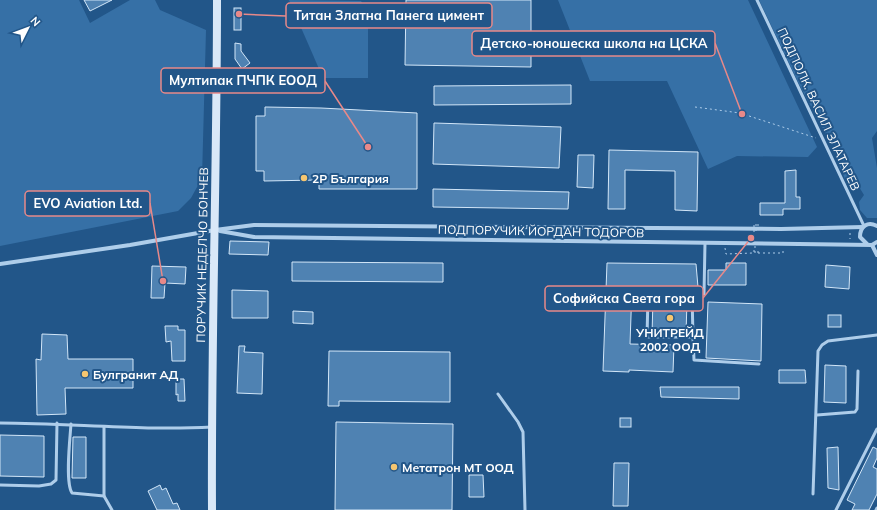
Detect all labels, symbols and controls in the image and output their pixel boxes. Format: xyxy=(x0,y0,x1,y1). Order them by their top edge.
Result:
callout: Титан Златна Панега цимент xyxy=(286,3,492,28)
text: Титан Златна Панега цимент xyxy=(294,7,485,23)
north arrow xyxy=(8,8,48,48)
text: N xyxy=(27,14,43,29)
street label: ПОДПОЛК. ВАСИЛ ЗЛАТАРЕВ xyxy=(775,25,863,193)
callout: Детско-юношеска школа на ЦСКА xyxy=(472,31,715,56)
text: Детско-юношеска школа на ЦСКА xyxy=(480,35,708,51)
callout: Мултипак ПЧПК ЕООД xyxy=(161,68,325,93)
text: Мултипак ПЧПК ЕООД xyxy=(169,72,317,89)
street label: ПОРУЧИК НЕДЕЛЧО БОНЧЕВ xyxy=(193,167,211,343)
place label: 2Р България xyxy=(312,171,389,186)
marker: 2Р България xyxy=(299,173,309,183)
callout: EVO Aviation Ltd. xyxy=(25,191,150,216)
text: EVO Aviation Ltd. xyxy=(34,195,143,211)
street label: ПОДПОРУЧИК ЙОРДАН ТОДОРОВ xyxy=(438,222,644,240)
callout: Софийска Света гора xyxy=(545,286,703,311)
text: Софийска Света гора xyxy=(553,290,695,306)
marker: УНИТРЕЙД 2002 ООД xyxy=(665,313,675,323)
place label: УНИТРЕЙД 2002 ООД xyxy=(635,325,704,354)
place label: Булгранит АД xyxy=(93,367,179,382)
marker: Булгранит АД xyxy=(80,369,90,379)
place label: Метатрон МТ ООД xyxy=(402,460,514,475)
marker: Метатрон МТ ООД xyxy=(389,462,399,472)

